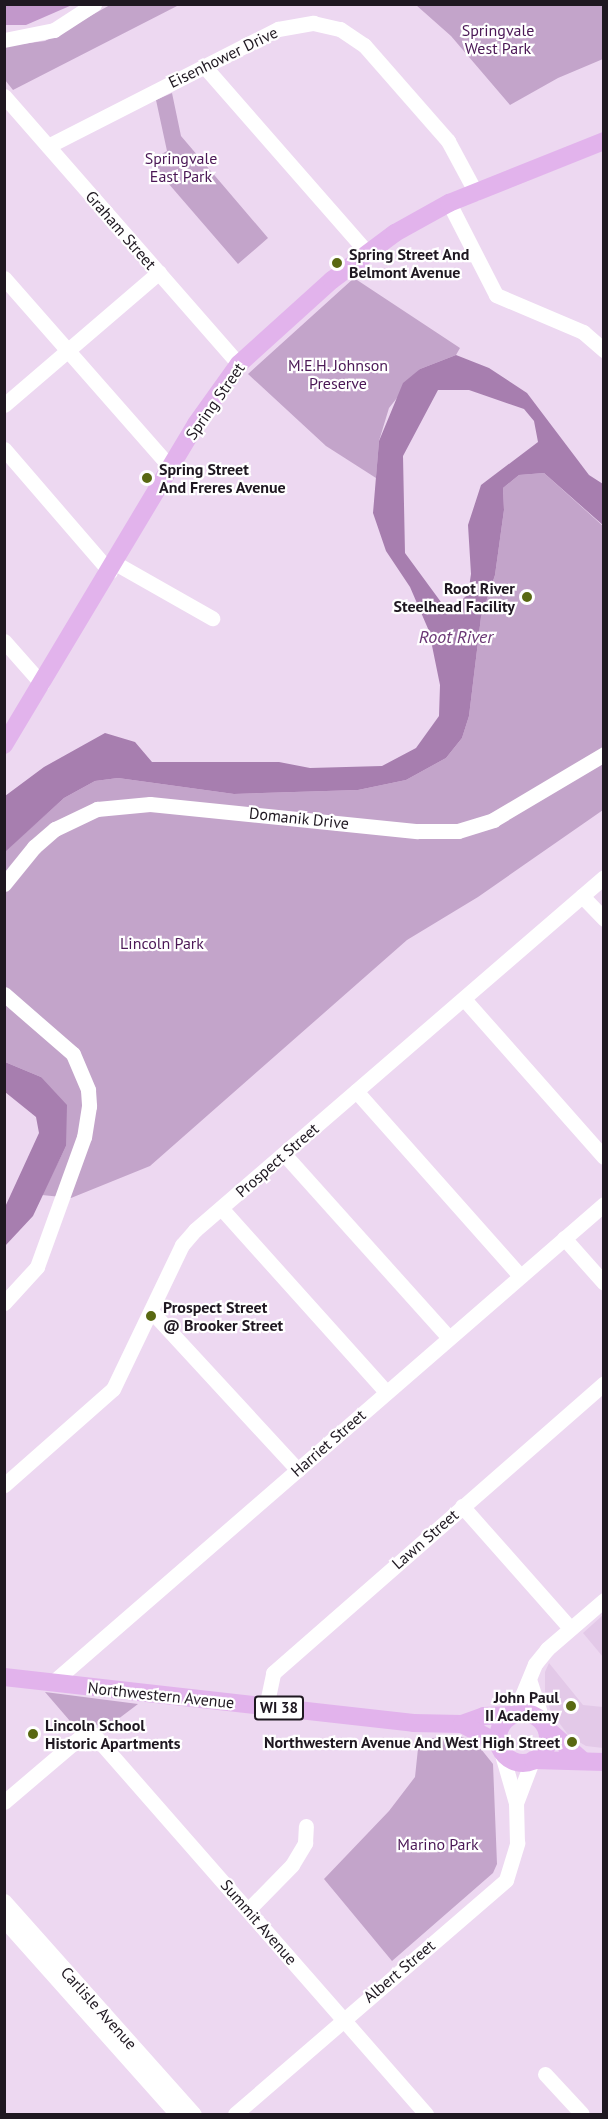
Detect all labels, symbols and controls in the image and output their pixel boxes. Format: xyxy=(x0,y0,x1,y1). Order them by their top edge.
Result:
park label: Springvale West Park xyxy=(462,20,534,58)
street label: Eisenhower Drive xyxy=(165,22,281,92)
park label: Springvale East Park xyxy=(145,148,217,186)
street label: Graham Street xyxy=(82,187,160,273)
place label: Spring Street And Belmont Avenue xyxy=(349,244,470,282)
marker: Spring Street And Belmont Avenue xyxy=(330,256,344,270)
park label: M.E.H. Johnson Preserve xyxy=(287,355,389,393)
street label: Spring Street xyxy=(182,359,248,443)
place label: Spring Street And Freres Avenue xyxy=(159,459,286,497)
marker: Spring Street And Freres Avenue xyxy=(140,471,154,485)
place label: Root River Steelhead Facility xyxy=(394,578,515,616)
marker: Root River Steelhead Facility xyxy=(520,590,534,604)
water label: Root River xyxy=(419,626,493,648)
street label: Domanik Drive xyxy=(248,803,350,833)
park label: Lincoln Park xyxy=(120,933,204,953)
street label: Prospect Street xyxy=(232,1119,322,1201)
place label: Prospect Street @ Brooker Street xyxy=(163,1297,283,1335)
marker: Prospect Street @ Brooker Street xyxy=(144,1309,158,1323)
street label: Harriet Street xyxy=(287,1405,369,1481)
street label: Lawn Street xyxy=(388,1505,462,1573)
street label: Northwestern Avenue xyxy=(87,1678,235,1712)
place label: John Paul II Academy xyxy=(484,1687,559,1725)
road number: WI 38 xyxy=(254,1696,304,1720)
marker: John Paul II Academy xyxy=(564,1699,578,1713)
place label: Lincoln School Historic Apartments xyxy=(45,1715,181,1753)
marker: Lincoln School Historic Apartments xyxy=(26,1727,40,1741)
place label: Northwestern Avenue And West High Street xyxy=(262,1732,560,1752)
marker: Northwestern Avenue And West High Street xyxy=(565,1735,579,1749)
park label: Marino Park xyxy=(397,1834,479,1854)
street label: Summit Avenue xyxy=(217,1875,301,1969)
street label: Albert Street xyxy=(359,1936,439,2006)
street label: Carlisle Avenue xyxy=(57,1963,141,2053)

